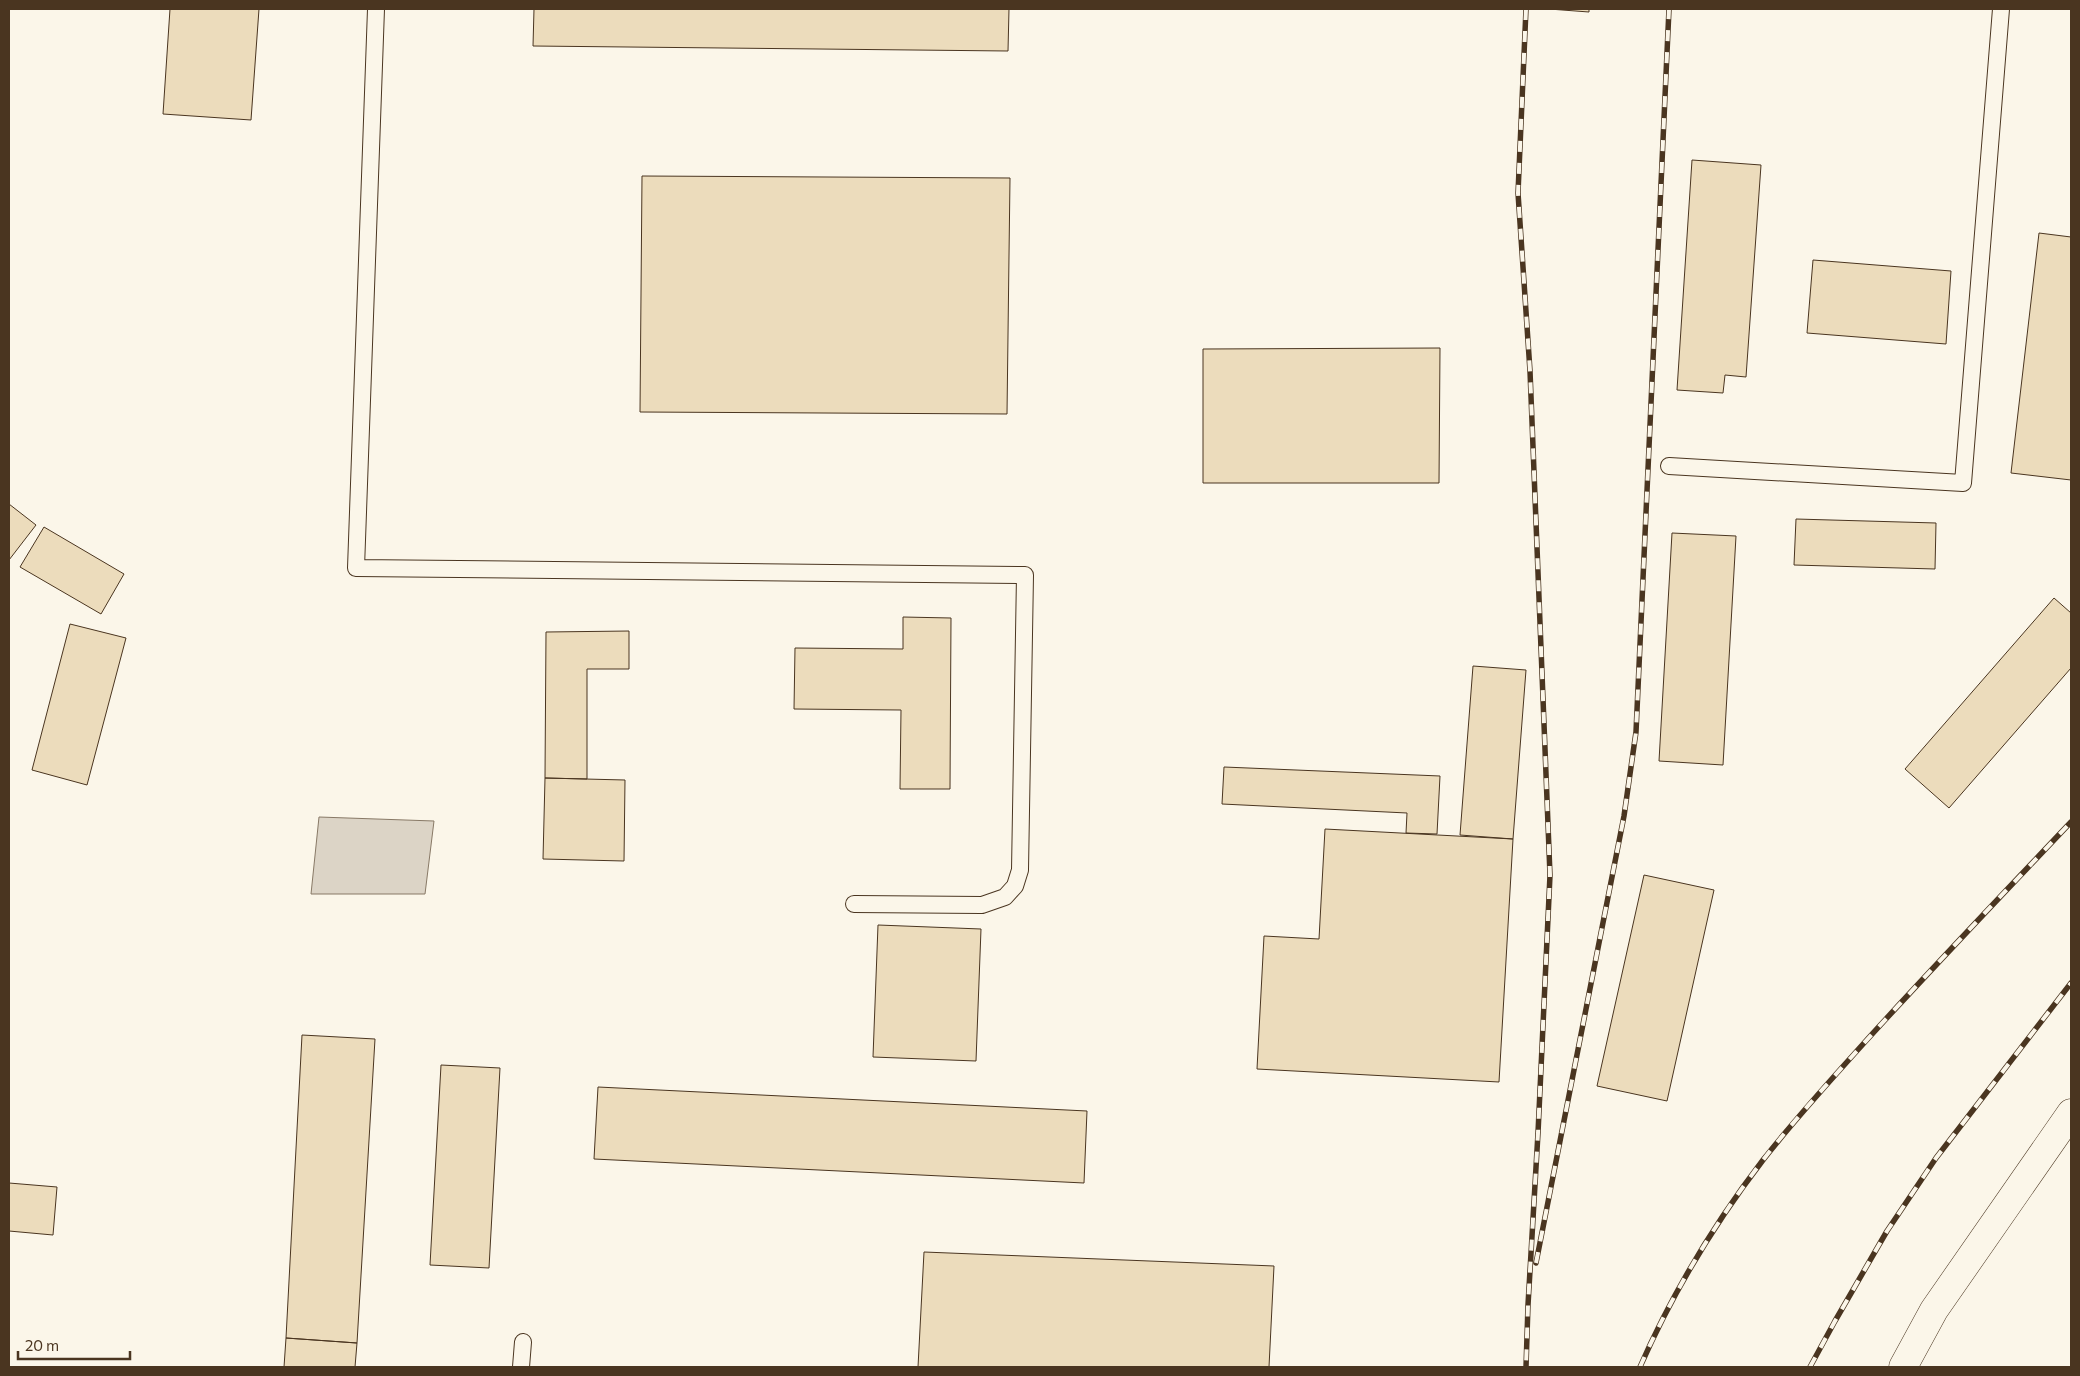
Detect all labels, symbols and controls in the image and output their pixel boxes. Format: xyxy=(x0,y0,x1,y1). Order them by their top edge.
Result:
scale bar xyxy=(18,1328,130,1360)
text: 20 m xyxy=(25,1336,59,1354)

